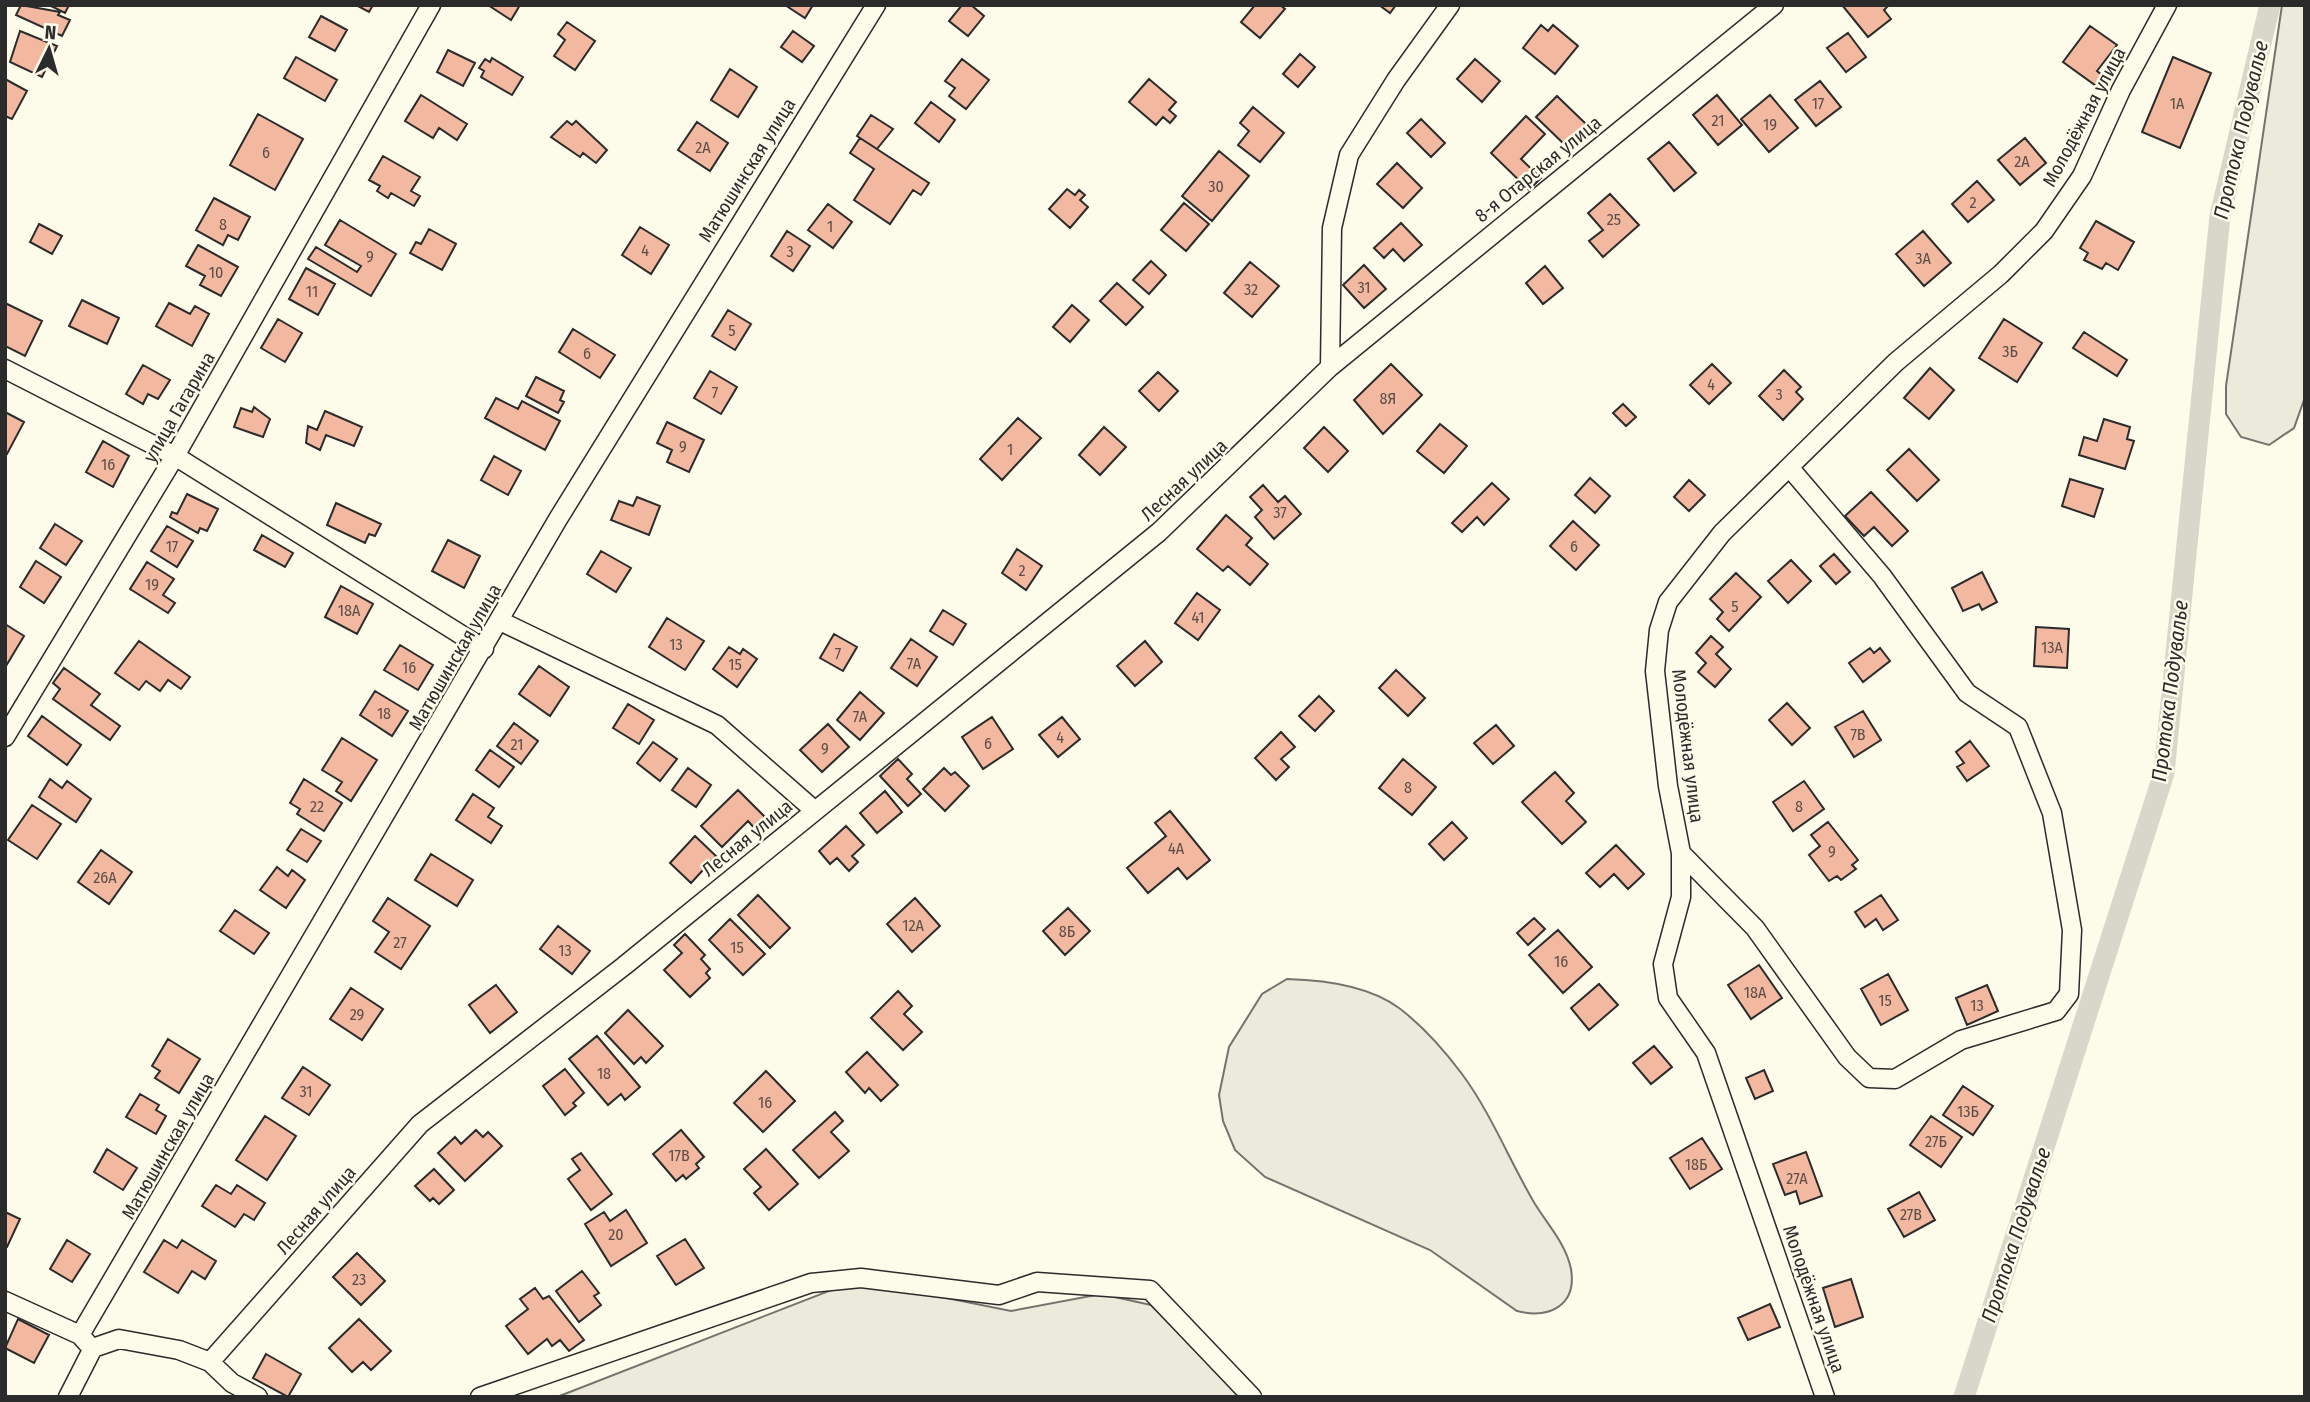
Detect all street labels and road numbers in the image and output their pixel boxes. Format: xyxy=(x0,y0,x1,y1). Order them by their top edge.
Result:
street label: Молодёжная улица xyxy=(2038,43,2130,191)
street label: Матюшинская улица xyxy=(694,94,800,246)
street label: 8-я Отарская улица xyxy=(1470,111,1606,227)
street label: улица Гагарина xyxy=(138,348,220,466)
street label: Лесная улица xyxy=(1136,434,1232,526)
street label: Матюшинская улица xyxy=(404,580,506,734)
street label: Молодёжная улица xyxy=(1667,668,1709,824)
street label: Лесная улица xyxy=(697,795,797,881)
street label: Матюшинская улица xyxy=(117,1069,219,1223)
street label: Лесная улица xyxy=(271,1161,361,1259)
street label: Молодёжная улица xyxy=(1778,1222,1850,1376)

